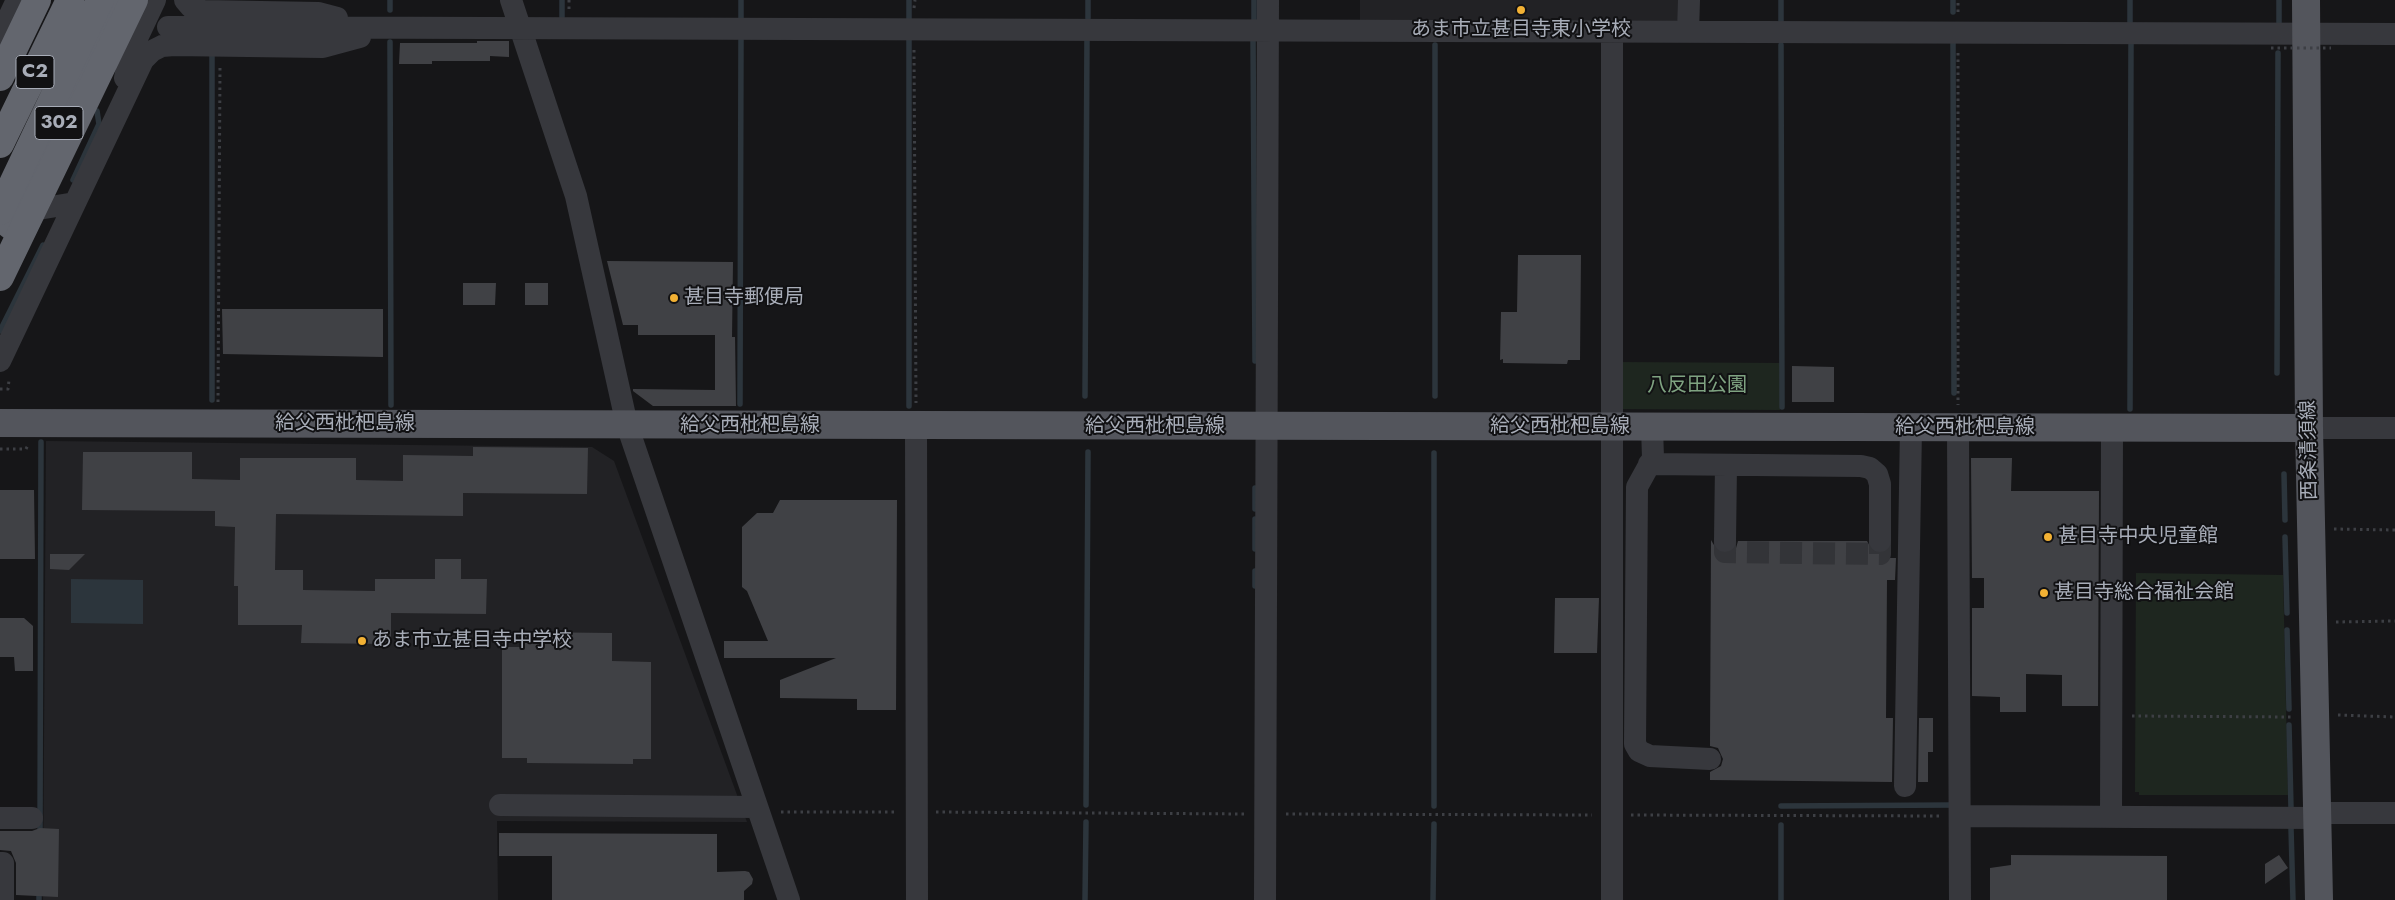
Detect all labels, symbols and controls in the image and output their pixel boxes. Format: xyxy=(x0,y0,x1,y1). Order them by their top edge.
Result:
marker: あま市立甚目寺東小学校 xyxy=(1515,4,1527,16)
place label: あま市立甚目寺東小学校 xyxy=(1411,18,1631,42)
road number: C2 xyxy=(16,56,54,88)
road number: 302 xyxy=(35,106,83,140)
place label: 甚目寺郵便局 xyxy=(684,286,804,310)
marker: 甚目寺郵便局 xyxy=(668,292,680,304)
park label: 八反田公園 xyxy=(1647,374,1747,398)
street label: 西条清須線 xyxy=(2297,400,2323,500)
street label: 給父西枇杷島線 xyxy=(275,412,415,436)
street label: 給父西枇杷島線 xyxy=(680,414,820,438)
street label: 給父西枇杷島線 xyxy=(1085,415,1225,439)
street label: 給父西枇杷島線 xyxy=(1490,415,1630,439)
street label: 給父西枇杷島線 xyxy=(1895,416,2035,440)
place label: 甚目寺中央児童館 xyxy=(2058,525,2218,549)
marker: 甚目寺中央児童館 xyxy=(2042,531,2054,543)
place label: 甚目寺総合福祉会館 xyxy=(2054,581,2234,605)
marker: 甚目寺総合福祉会館 xyxy=(2038,587,2050,599)
place label: あま市立甚目寺中学校 xyxy=(372,629,572,653)
marker: あま市立甚目寺中学校 xyxy=(356,635,368,647)

